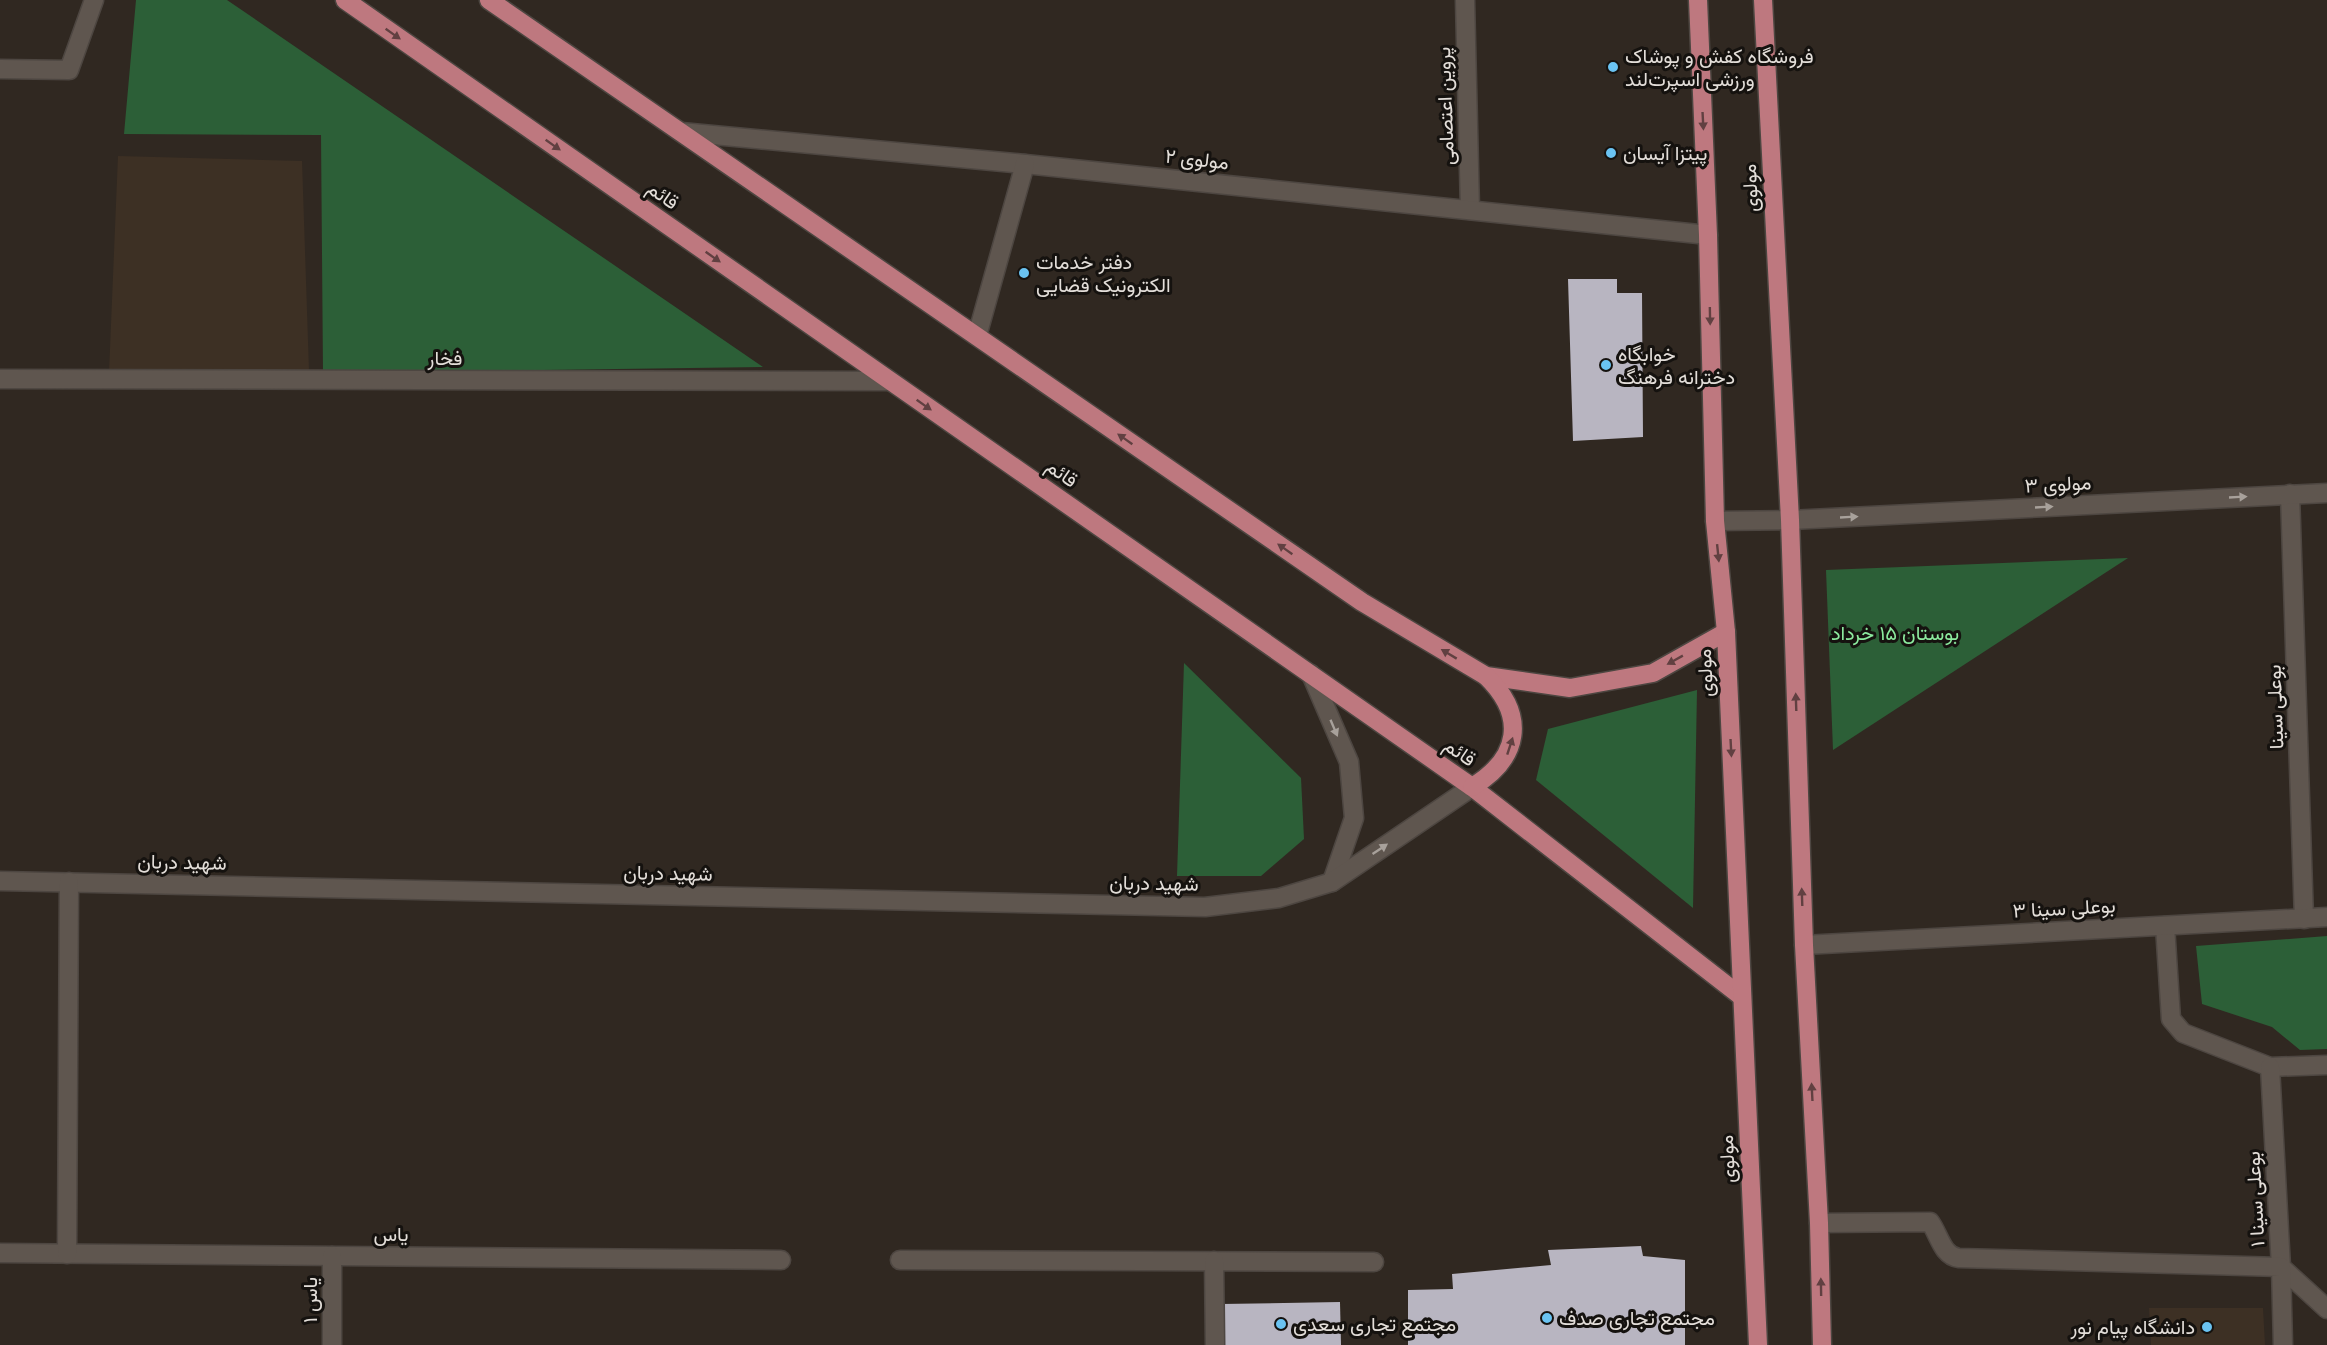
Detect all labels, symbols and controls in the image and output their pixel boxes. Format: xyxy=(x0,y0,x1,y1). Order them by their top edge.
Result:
one-way arrow xyxy=(385,28,401,40)
place label: فروشگاه کفش و پوشاک ورزشی اسپرت‌لند xyxy=(1625,43,1814,93)
street label: پروین اعتصامی xyxy=(1430,46,1461,166)
marker: فروشگاه کفش و پوشاک ورزشی اسپرت‌لند xyxy=(1606,60,1620,74)
one-way arrow xyxy=(1699,112,1708,131)
one-way arrow xyxy=(544,139,560,151)
place label: پیتزا آیسان xyxy=(1623,140,1708,167)
street label: مولوی ۲ xyxy=(1164,143,1230,175)
marker: پیتزا آیسان xyxy=(1604,146,1618,160)
street label: مولوی xyxy=(1736,163,1764,213)
street label: قائم xyxy=(642,175,684,215)
place label: دفتر خدمات الکترونیک قضایی xyxy=(1036,249,1171,298)
one-way arrow xyxy=(704,251,720,263)
marker: دفتر خدمات الکترونیک قضایی xyxy=(1017,266,1031,280)
one-way arrow xyxy=(1705,307,1715,326)
place label: خوابگاه دخترانه فرهنگ xyxy=(1618,341,1735,390)
street label: فخار xyxy=(427,345,462,371)
marker: خوابگاه دخترانه فرهنگ xyxy=(1599,358,1613,372)
one-way arrow xyxy=(916,399,932,410)
one-way arrow xyxy=(1117,433,1133,445)
street label: قائم xyxy=(1041,453,1083,493)
street label: مولوی ۳ xyxy=(2024,469,2092,499)
one-way arrow xyxy=(2229,493,2248,502)
one-way arrow xyxy=(2034,503,2053,512)
one-way arrow xyxy=(1839,513,1858,522)
one-way arrow xyxy=(1278,543,1294,555)
one-way arrow xyxy=(1713,544,1723,563)
park label: بوستان ۱۵ خرداد xyxy=(1831,620,1959,646)
street label: مولوی xyxy=(1691,648,1719,698)
one-way arrow xyxy=(1441,649,1457,660)
one-way arrow xyxy=(1666,655,1683,665)
street label: بوعلی سینا xyxy=(2261,664,2289,750)
one-way arrow xyxy=(1792,693,1801,712)
one-way arrow xyxy=(1329,719,1339,737)
street label: قائم xyxy=(1439,732,1481,772)
one-way arrow xyxy=(1506,737,1515,755)
one-way arrow xyxy=(1726,738,1735,757)
one-way arrow xyxy=(1372,844,1388,855)
street label: شهید دربان xyxy=(137,848,227,876)
street label: شهید دربان xyxy=(623,859,713,887)
street label: شهید دربان xyxy=(1109,869,1199,897)
one-way arrow xyxy=(1798,887,1807,906)
street label: بوعلی سینا ۳ xyxy=(2012,892,2116,924)
one-way arrow xyxy=(1807,1082,1816,1101)
street label: مولوی xyxy=(1713,1134,1741,1184)
street label: بوعلی سینا ۱ xyxy=(2240,1151,2270,1247)
street label: یاس xyxy=(373,1221,409,1247)
street label: یاس ۱ xyxy=(297,1277,323,1323)
one-way arrow xyxy=(1816,1277,1825,1296)
place label: مجتمع تجاری صدف xyxy=(1559,1305,1715,1332)
place label: مجتمع تجاری سعدی xyxy=(1293,1311,1456,1338)
marker: مجتمع تجاری صدف xyxy=(1540,1311,1554,1325)
place label: دانشگاه پیام نور xyxy=(2069,1314,2195,1341)
marker: مجتمع تجاری سعدی xyxy=(1274,1317,1288,1331)
marker: دانشگاه پیام نور xyxy=(2200,1320,2214,1334)

